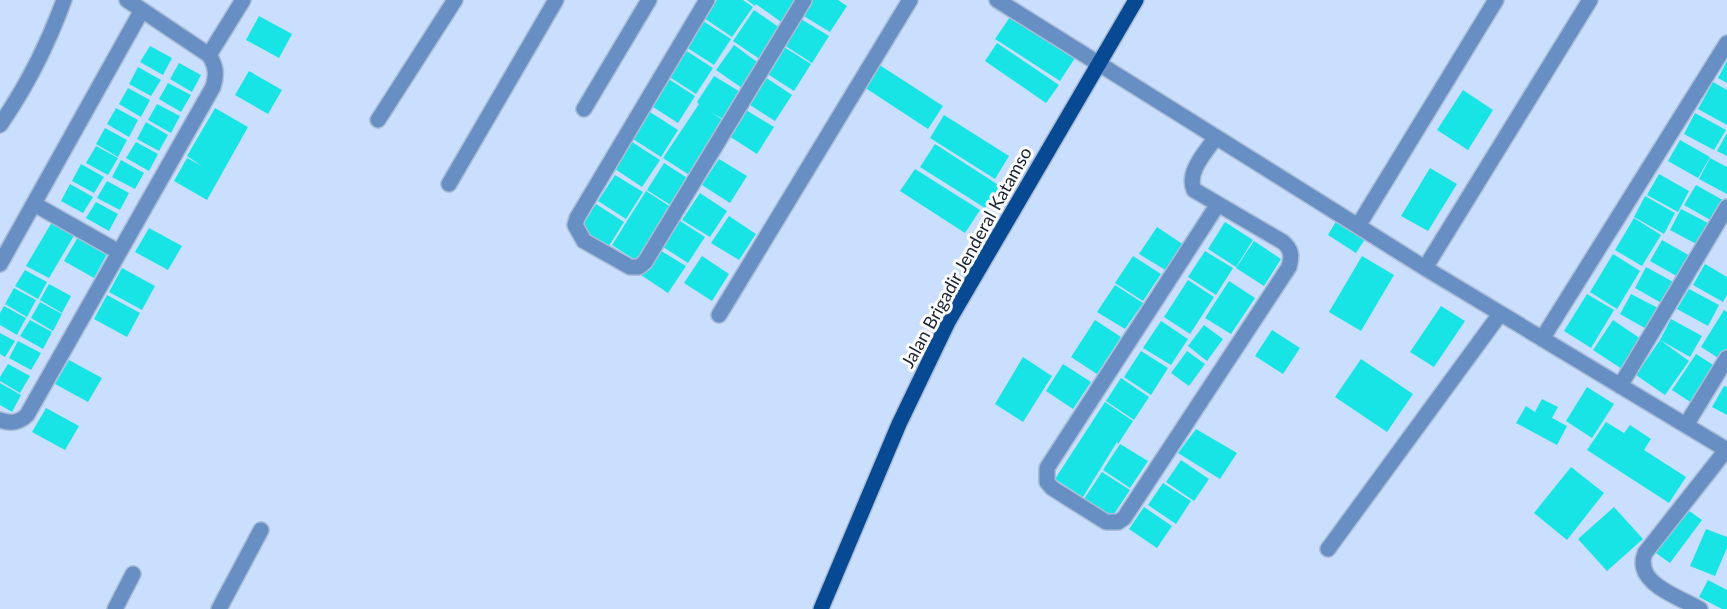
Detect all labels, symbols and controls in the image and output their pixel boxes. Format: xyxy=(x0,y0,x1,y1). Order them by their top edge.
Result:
street label: Jalan Brigadir Jenderal Katamso xyxy=(896,143,1036,371)

